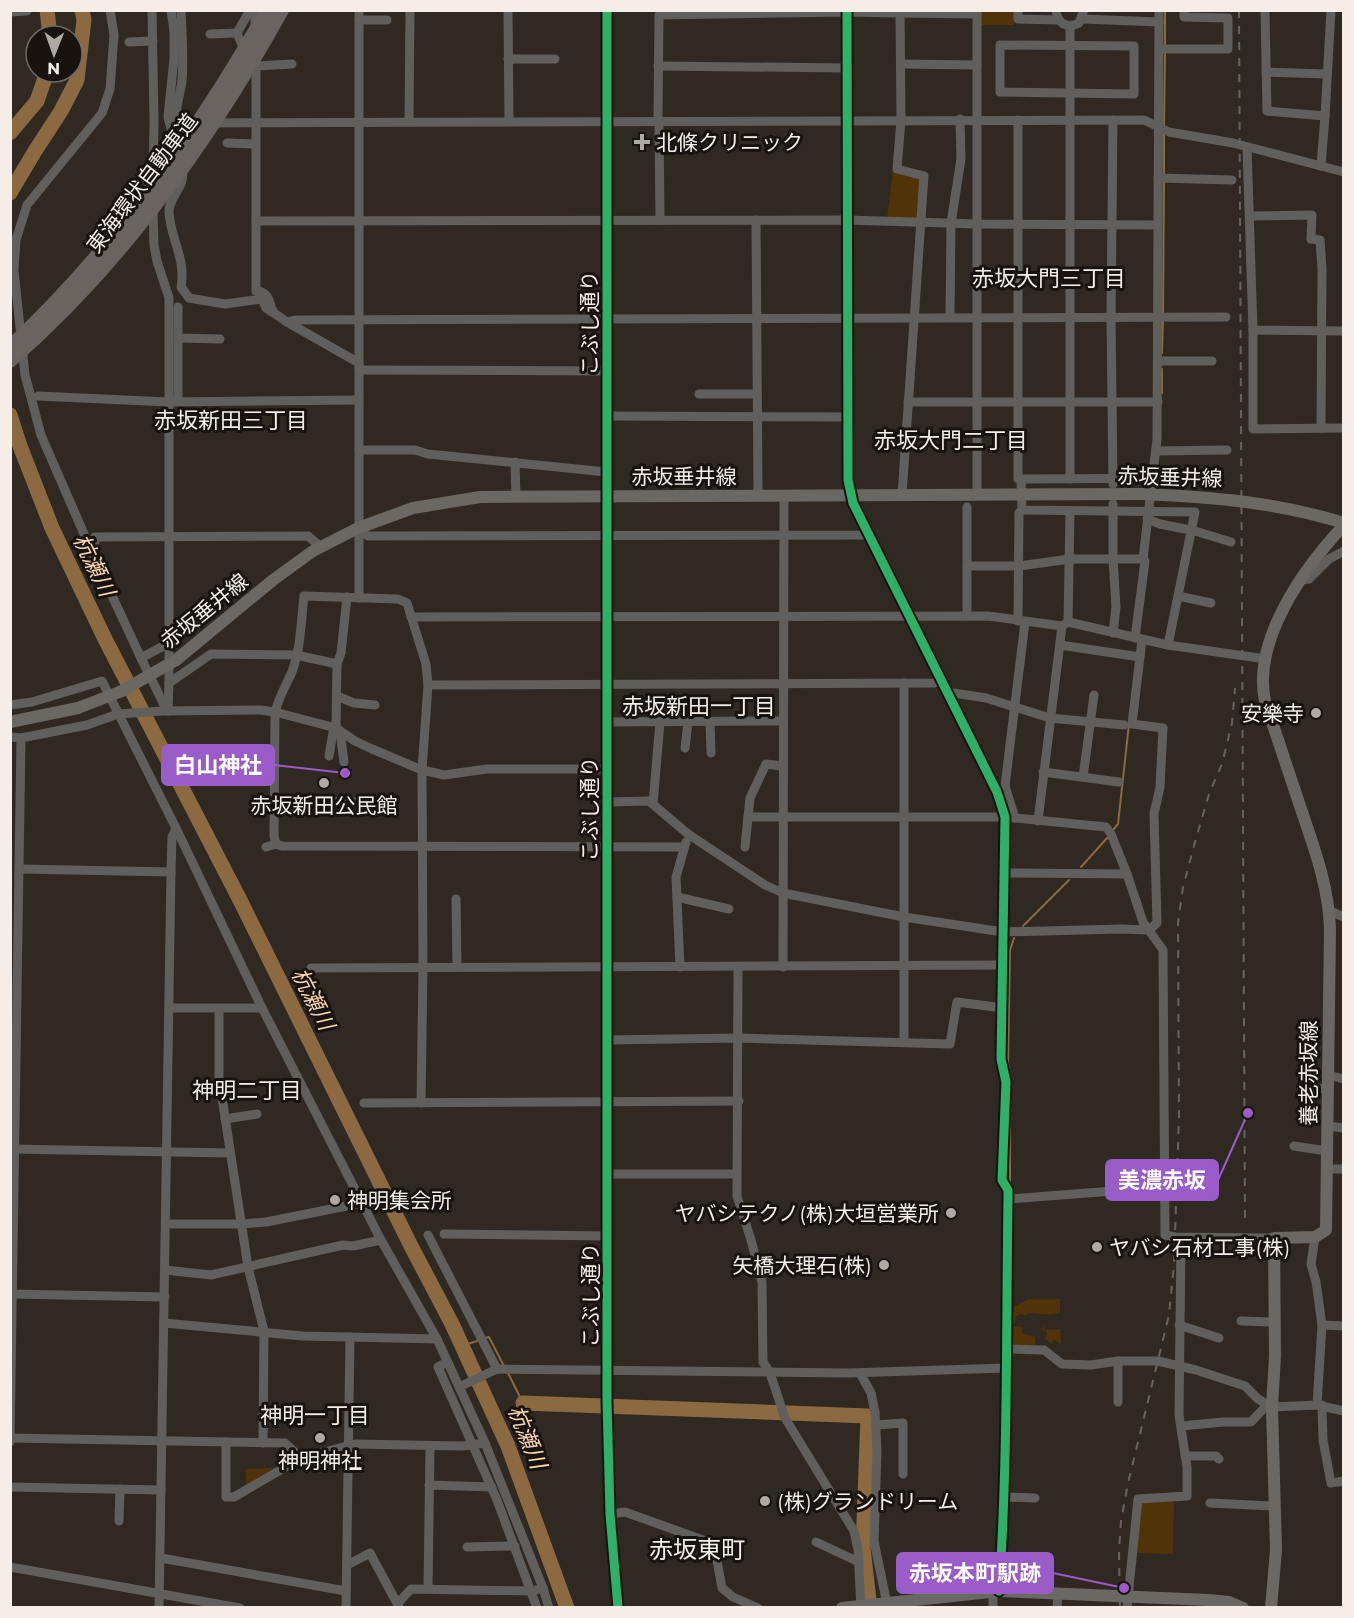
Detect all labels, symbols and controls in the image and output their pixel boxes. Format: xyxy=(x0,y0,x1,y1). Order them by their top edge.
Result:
north arrow xyxy=(24,24,84,84)
text: N xyxy=(47,59,60,78)
street label: 東海環状自動車道 xyxy=(81,108,203,258)
place label: 北條クリニック xyxy=(656,130,803,155)
marker: 北條クリニック xyxy=(633,133,651,151)
district label: 赤坂大門三丁目 xyxy=(972,265,1126,292)
street label: こぶし通り xyxy=(577,271,602,376)
district label: 赤坂新田三丁目 xyxy=(154,407,308,434)
district label: 赤坂大門二丁目 xyxy=(874,427,1028,454)
street label: 赤坂垂井線 xyxy=(1117,463,1223,491)
street label: 赤坂垂井線 xyxy=(632,464,737,489)
water label: 杭瀬川 xyxy=(67,529,121,602)
street label: 赤坂垂井線 xyxy=(155,568,253,654)
district label: 赤坂新田一丁目 xyxy=(622,693,776,720)
place label: 安樂寺 xyxy=(1241,701,1304,726)
marker: 安樂寺 xyxy=(1309,706,1323,720)
callout: 白山神社 xyxy=(162,745,274,785)
text: 白山神社 xyxy=(174,752,262,779)
street label: こぶし通り xyxy=(577,757,602,862)
marker: 赤坂新田公民館 xyxy=(317,776,331,790)
place label: 赤坂新田公民館 xyxy=(251,793,398,818)
water label: 杭瀬川 xyxy=(286,963,341,1036)
street label: 養老赤坂線 xyxy=(1296,1021,1321,1126)
district label: 神明二丁目 xyxy=(192,1077,302,1104)
callout: 美濃赤坂 xyxy=(1106,1160,1218,1200)
text: 美濃赤坂 xyxy=(1118,1167,1206,1194)
place label: 神明集会所 xyxy=(347,1188,452,1213)
marker: 神明集会所 xyxy=(328,1193,342,1207)
place label: ヤバシテクノ(株)大垣営業所 xyxy=(675,1201,939,1226)
marker: ヤバシテクノ(株)大垣営業所 xyxy=(944,1206,958,1220)
place label: ヤバシ石材工事(株) xyxy=(1109,1235,1290,1260)
marker: ヤバシ石材工事(株) xyxy=(1090,1240,1104,1254)
street label: こぶし通り xyxy=(578,1243,603,1348)
place label: 矢橋大理石(株) xyxy=(732,1253,872,1278)
marker: 矢橋大理石(株) xyxy=(877,1258,891,1272)
water label: 杭瀬川 xyxy=(502,1401,553,1475)
district label: 神明一丁目 xyxy=(260,1402,370,1429)
marker: 神明神社 xyxy=(313,1431,327,1445)
place label: 神明神社 xyxy=(278,1448,362,1473)
place label: (株)グランドリーム xyxy=(777,1489,958,1514)
marker: (株)グランドリーム xyxy=(758,1494,772,1508)
district label: 赤坂東町 xyxy=(649,1535,745,1564)
callout: 赤坂本町駅跡 xyxy=(897,1553,1053,1593)
text: 赤坂本町駅跡 xyxy=(909,1560,1041,1587)

